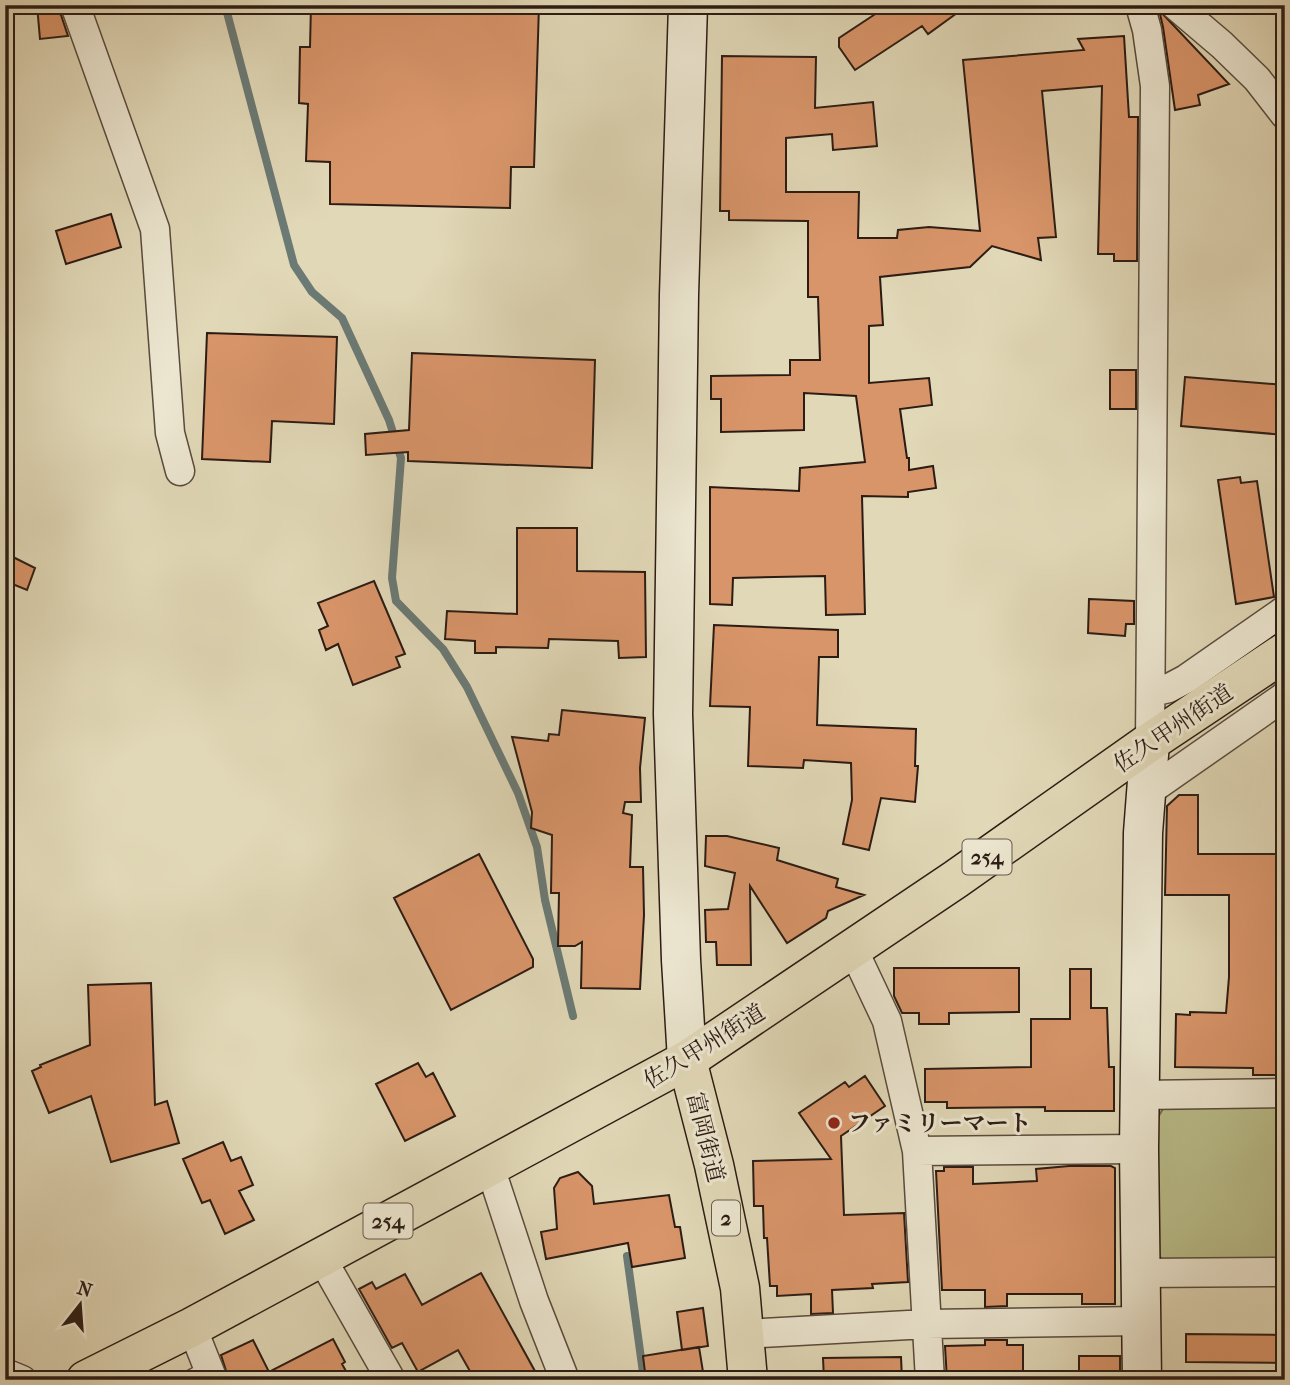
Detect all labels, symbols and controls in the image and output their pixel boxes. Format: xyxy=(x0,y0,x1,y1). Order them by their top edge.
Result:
street label: 佐久甲州街道 xyxy=(1109,679,1238,778)
road number: 254 xyxy=(962,840,1012,874)
street label: 佐久甲州街道 xyxy=(639,998,770,1094)
street label: 富岡街道 xyxy=(681,1089,730,1185)
place label: ファミリーマート xyxy=(848,1110,1032,1137)
marker: ファミリーマート xyxy=(826,1115,842,1131)
road number: 2 xyxy=(712,1200,740,1236)
road number: 254 xyxy=(364,1204,412,1238)
north arrow xyxy=(46,1270,116,1340)
text: N xyxy=(75,1277,95,1302)

